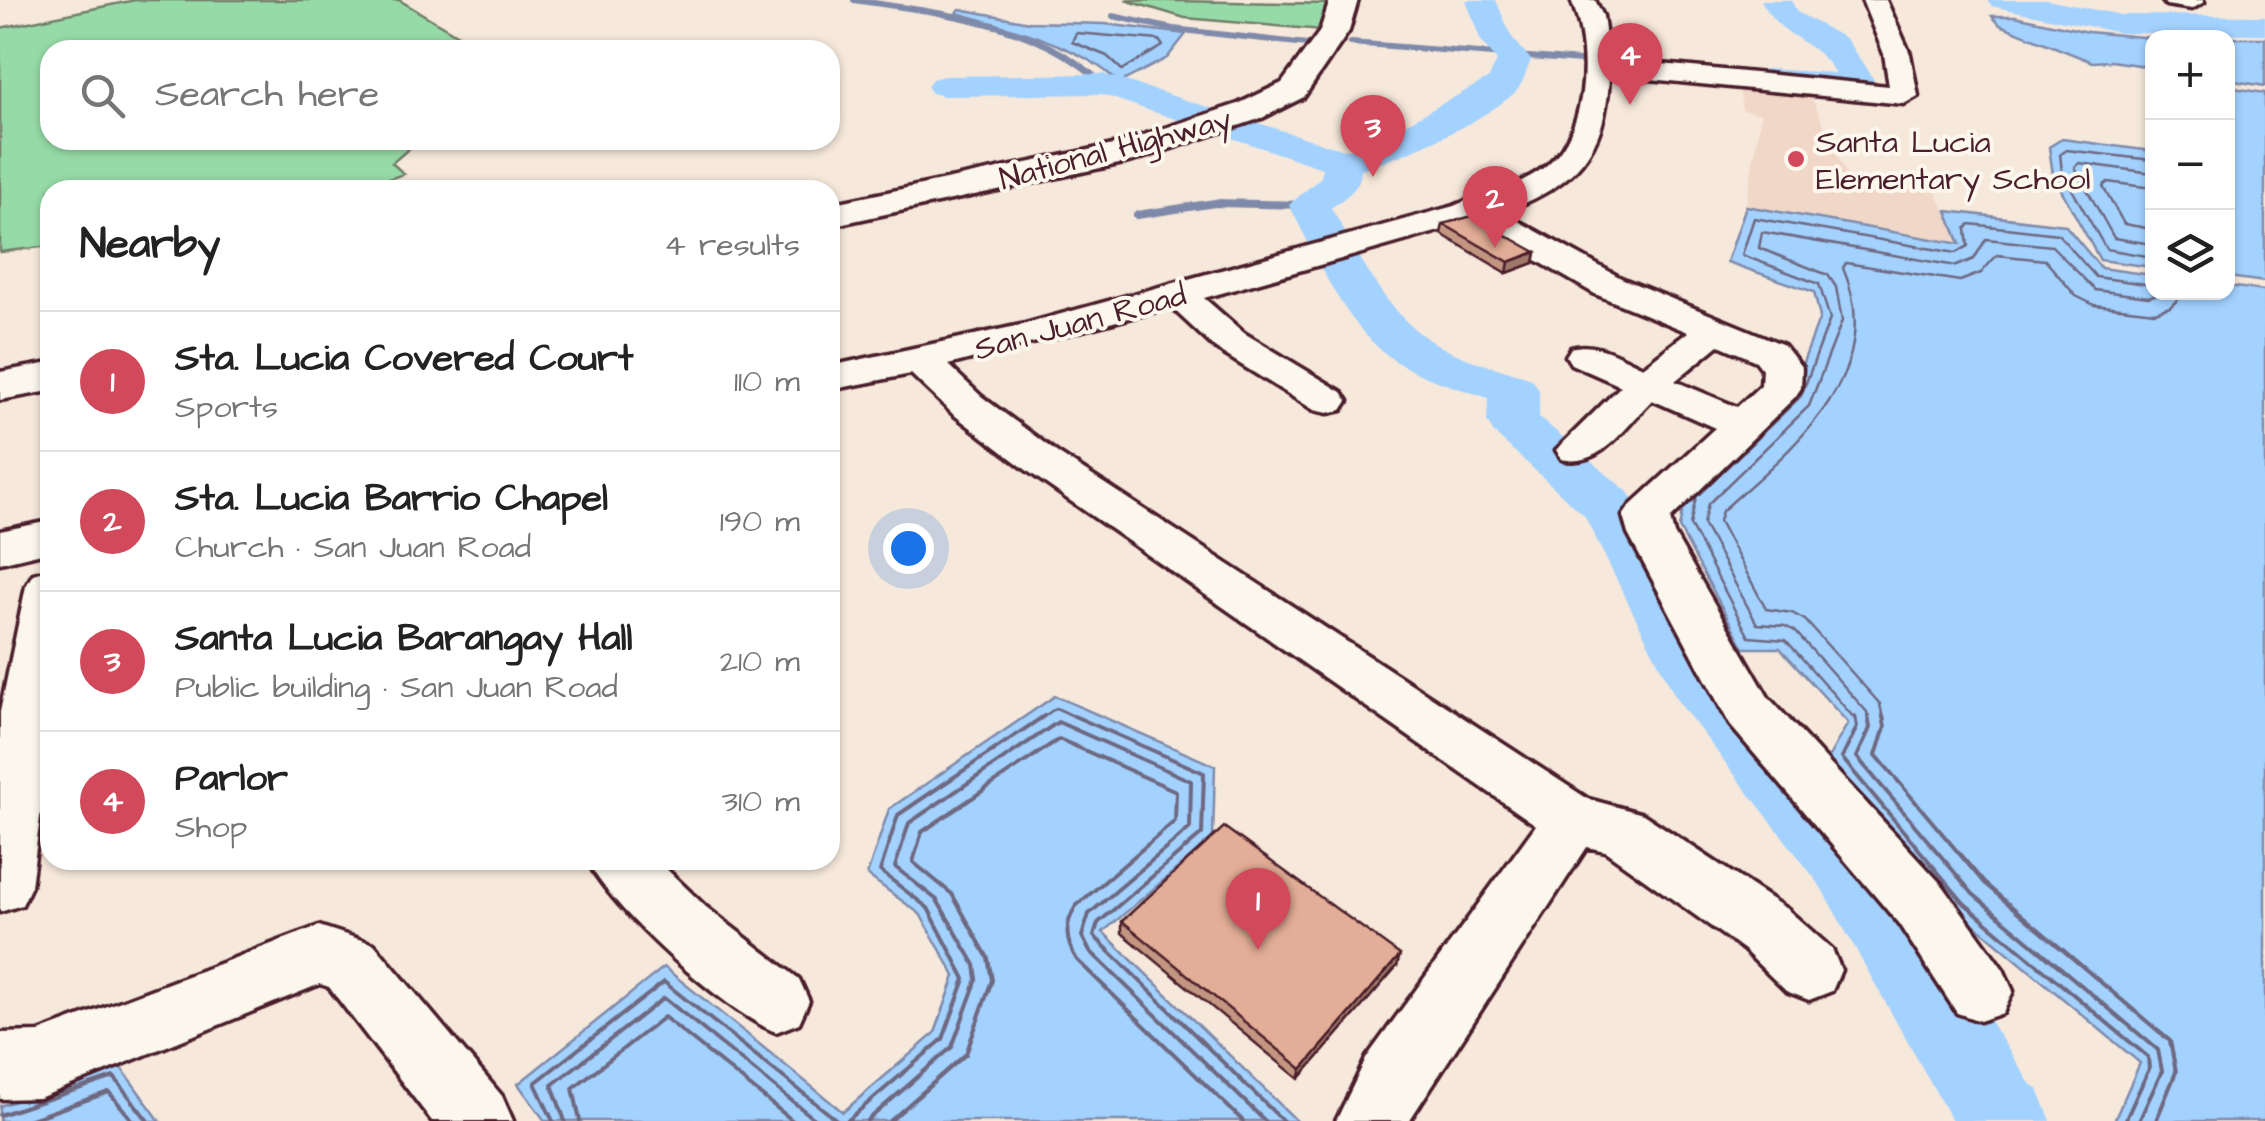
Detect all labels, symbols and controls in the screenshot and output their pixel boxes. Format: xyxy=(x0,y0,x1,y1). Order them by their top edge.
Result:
pin: 4 xyxy=(1598,22,1662,105)
map controls xyxy=(2145,30,2235,300)
button: + xyxy=(2145,30,2235,120)
search box xyxy=(40,40,840,150)
icon: search xyxy=(75,68,130,123)
text: Search here xyxy=(155,69,379,121)
pin: 3 xyxy=(1340,94,1406,177)
street label: National Highway xyxy=(994,97,1236,202)
place label: Santa Lucia Elementary School xyxy=(1816,120,2090,202)
button: − xyxy=(2145,120,2235,210)
marker: Santa Lucia Elementary School xyxy=(1785,148,1807,170)
pin: 2 xyxy=(1462,166,1528,248)
button: layers xyxy=(2145,210,2235,300)
text: Nearby xyxy=(80,216,220,274)
text: 4 results xyxy=(664,223,800,268)
street label: San Juan Road xyxy=(970,273,1191,372)
text: Sta. Lucia Covered Court xyxy=(175,333,633,385)
text: 1 xyxy=(110,359,115,404)
text: 110 m xyxy=(734,359,800,404)
text: Sports xyxy=(175,385,278,430)
text: Sta. Lucia Barrio Chapel xyxy=(175,473,608,525)
text: 2 xyxy=(103,499,122,544)
text: 190 m xyxy=(720,499,800,544)
your location xyxy=(883,523,934,574)
text: Church · San Juan Road xyxy=(175,525,531,570)
text: Santa Lucia Barangay Hall xyxy=(175,613,633,665)
text: 3 xyxy=(104,639,121,684)
text: 210 m xyxy=(720,639,800,684)
text: Public building · San Juan Road xyxy=(175,665,618,710)
text: Parlor xyxy=(175,753,288,805)
text: 4 xyxy=(102,779,123,824)
text: 310 m xyxy=(722,779,800,824)
text: Shop xyxy=(175,805,247,850)
pin: 1 xyxy=(1226,868,1290,950)

